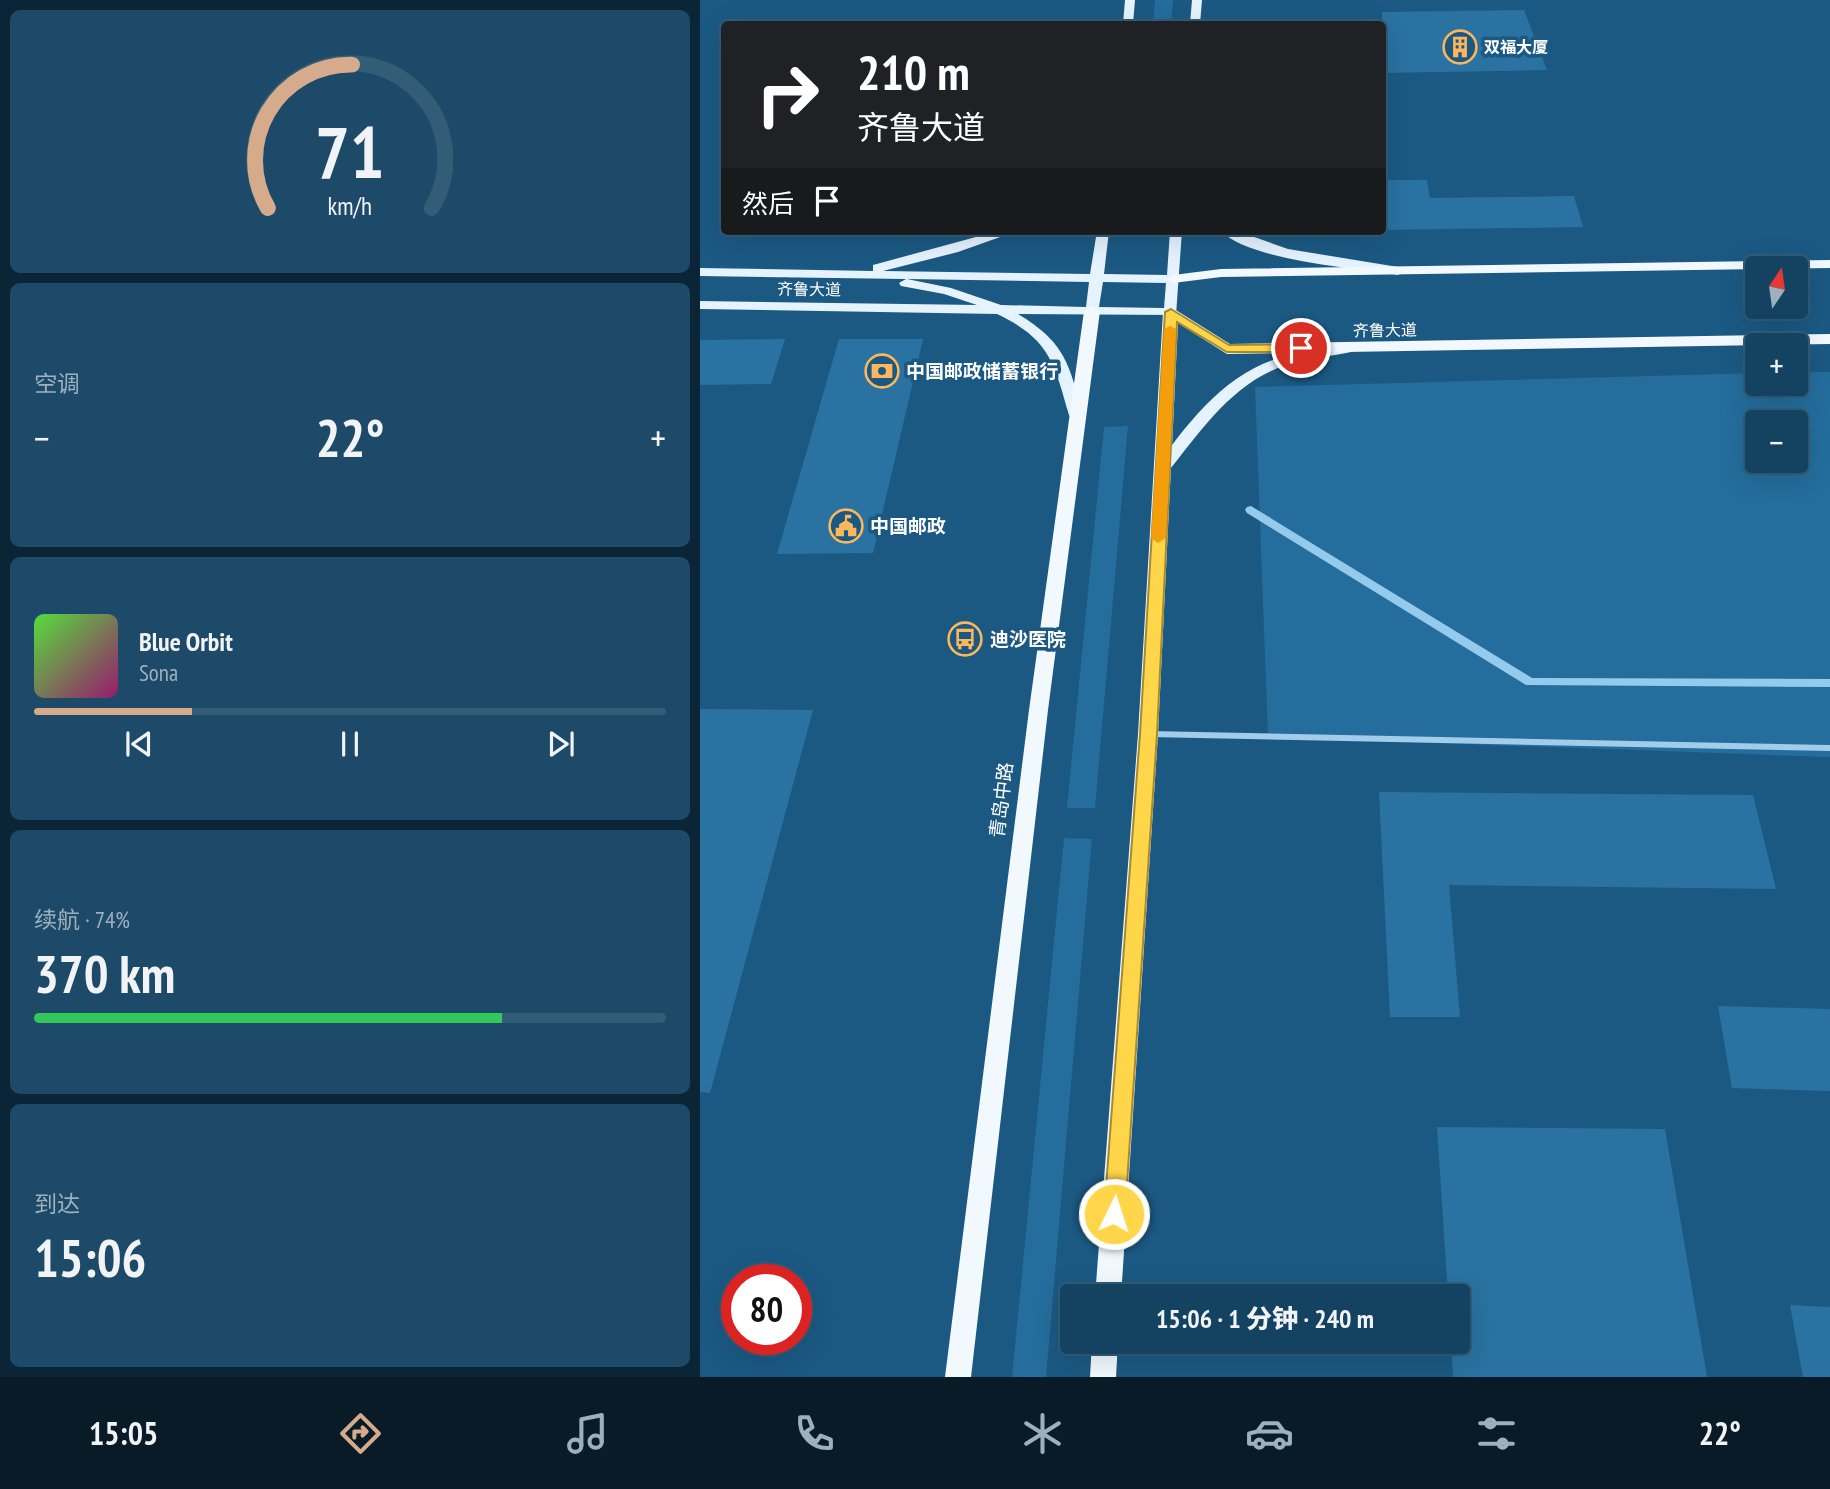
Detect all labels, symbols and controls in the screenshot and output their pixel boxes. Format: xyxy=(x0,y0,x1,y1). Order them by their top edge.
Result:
building icon: 双福大厦 xyxy=(1441,28,1479,66)
place label: 双福大厦 xyxy=(1484,37,1548,57)
text: 210 m xyxy=(857,40,970,104)
icon: right xyxy=(742,49,833,140)
text: 71 xyxy=(315,104,385,198)
text: 齐鲁大道 xyxy=(857,106,985,148)
icon: arrive xyxy=(808,182,846,220)
text: 然后 xyxy=(742,187,794,220)
text: km/h xyxy=(328,190,372,222)
north arrow xyxy=(1745,256,1808,318)
map controls xyxy=(1745,256,1808,473)
street label: 齐鲁大道 xyxy=(777,278,841,300)
pin xyxy=(1271,318,1331,378)
street label: 齐鲁大道 xyxy=(1353,319,1417,341)
icon: arrive xyxy=(1282,329,1320,367)
button: + xyxy=(1745,333,1808,396)
bank icon: 中国邮政储蓄银行 xyxy=(863,352,901,390)
place label: 中国邮政储蓄银行 xyxy=(906,359,1058,383)
text: 空调 xyxy=(34,369,80,398)
text: 22° xyxy=(316,404,384,471)
button: − xyxy=(1745,410,1808,473)
text: − xyxy=(34,413,50,462)
text: + xyxy=(650,413,666,462)
public building icon: 中国邮政 xyxy=(827,507,865,545)
place label: 中国邮政 xyxy=(870,514,946,538)
bus stop icon: 迪沙医院 xyxy=(946,620,984,658)
text: Blue Orbit xyxy=(139,625,233,658)
place label: 迪沙医院 xyxy=(990,627,1066,651)
text: Sona xyxy=(139,658,178,687)
icon: previous xyxy=(120,725,158,763)
icon: pause xyxy=(331,725,369,763)
icon: next xyxy=(542,725,580,763)
street label: 青岛中路 xyxy=(984,761,1018,839)
text: 续航 · 74% xyxy=(34,905,130,934)
text: 370 km xyxy=(34,940,175,1007)
position arrow xyxy=(1077,1177,1151,1251)
text: 到达 xyxy=(34,1189,80,1218)
text: 15:06 xyxy=(34,1224,146,1291)
speed limit sign: 80 xyxy=(721,1264,812,1355)
text: 15:06 · 1 分钟 · 240 m xyxy=(1156,1302,1374,1335)
icon: directions xyxy=(336,1409,385,1458)
icon: music xyxy=(563,1409,612,1458)
icon: phone xyxy=(790,1409,839,1458)
icon: climate xyxy=(1018,1409,1067,1458)
icon: car xyxy=(1245,1409,1294,1458)
icon: filters xyxy=(1472,1409,1521,1458)
text: 15:05 xyxy=(89,1412,158,1454)
text: 22° xyxy=(1699,1412,1741,1454)

